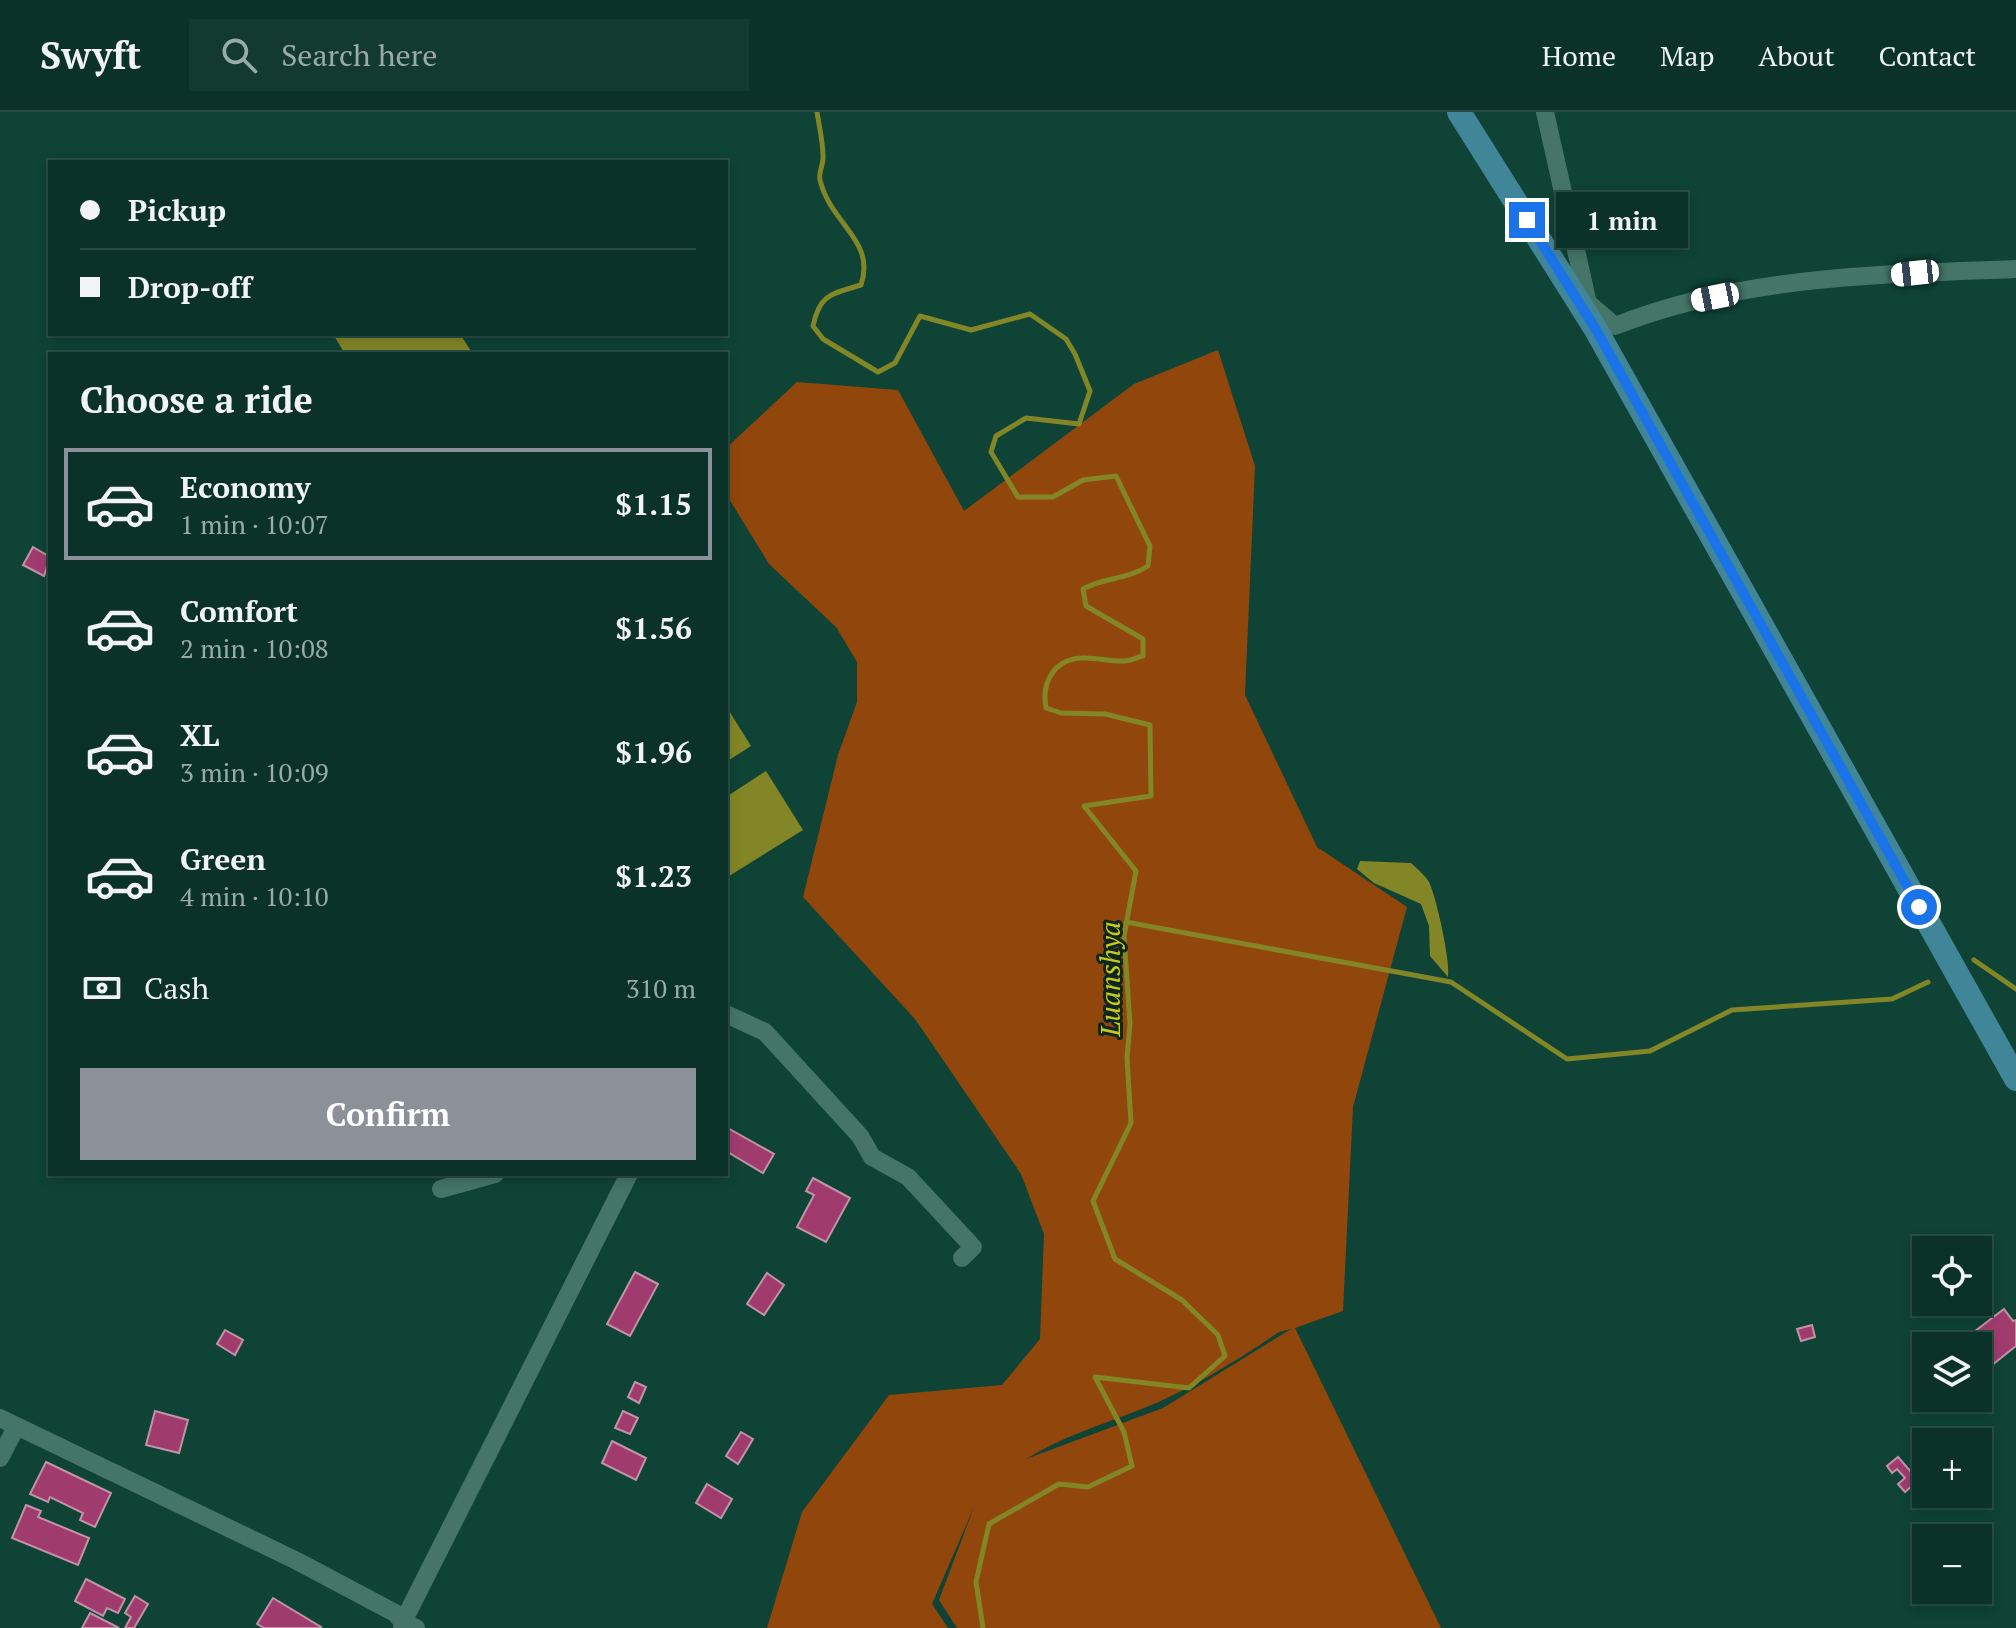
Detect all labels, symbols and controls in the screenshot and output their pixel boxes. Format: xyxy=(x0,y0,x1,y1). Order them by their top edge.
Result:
search box xyxy=(189,19,749,91)
text: Swyft xyxy=(40,30,141,80)
icon: search xyxy=(217,33,261,77)
text: Search here xyxy=(281,35,437,75)
text: Home xyxy=(1542,37,1616,74)
text: Map xyxy=(1660,37,1714,74)
text: About xyxy=(1758,37,1835,74)
text: Contact xyxy=(1879,37,1976,74)
text: Pickup xyxy=(128,190,226,230)
callout: 1 min xyxy=(1555,192,1687,248)
route end xyxy=(1509,202,1545,238)
text: 1 min xyxy=(1586,203,1658,237)
car xyxy=(1890,259,1940,287)
text: Drop-off xyxy=(128,267,252,307)
car xyxy=(1689,281,1741,313)
text: Choose a ride xyxy=(80,376,313,423)
text: Economy xyxy=(180,467,311,507)
icon: car xyxy=(84,468,156,540)
text: $1.15 xyxy=(615,484,692,524)
text: 1 min · 10:07 xyxy=(180,507,329,541)
text: Comfort xyxy=(180,591,298,631)
icon: car xyxy=(84,592,156,664)
text: $1.56 xyxy=(615,608,692,648)
text: 2 min · 10:08 xyxy=(180,631,329,665)
text: XL xyxy=(180,715,219,755)
icon: car xyxy=(84,716,156,788)
text: $1.96 xyxy=(615,732,692,772)
text: 3 min · 10:09 xyxy=(180,755,329,789)
text: Green xyxy=(180,839,266,879)
icon: car xyxy=(84,840,156,912)
text: $1.23 xyxy=(615,856,692,896)
text: 4 min · 10:10 xyxy=(180,879,329,913)
route start xyxy=(1901,889,1937,925)
water label: Luanshya xyxy=(1091,922,1128,1038)
icon: cash xyxy=(80,966,124,1010)
text: Cash xyxy=(144,968,209,1008)
text: 310 m xyxy=(626,971,696,1005)
button: Confirm xyxy=(80,1068,696,1160)
map controls xyxy=(1912,1236,1992,1604)
button: locate xyxy=(1912,1236,1992,1316)
button: layers xyxy=(1912,1332,1992,1412)
button: + xyxy=(1912,1428,1992,1508)
button: − xyxy=(1912,1524,1992,1604)

